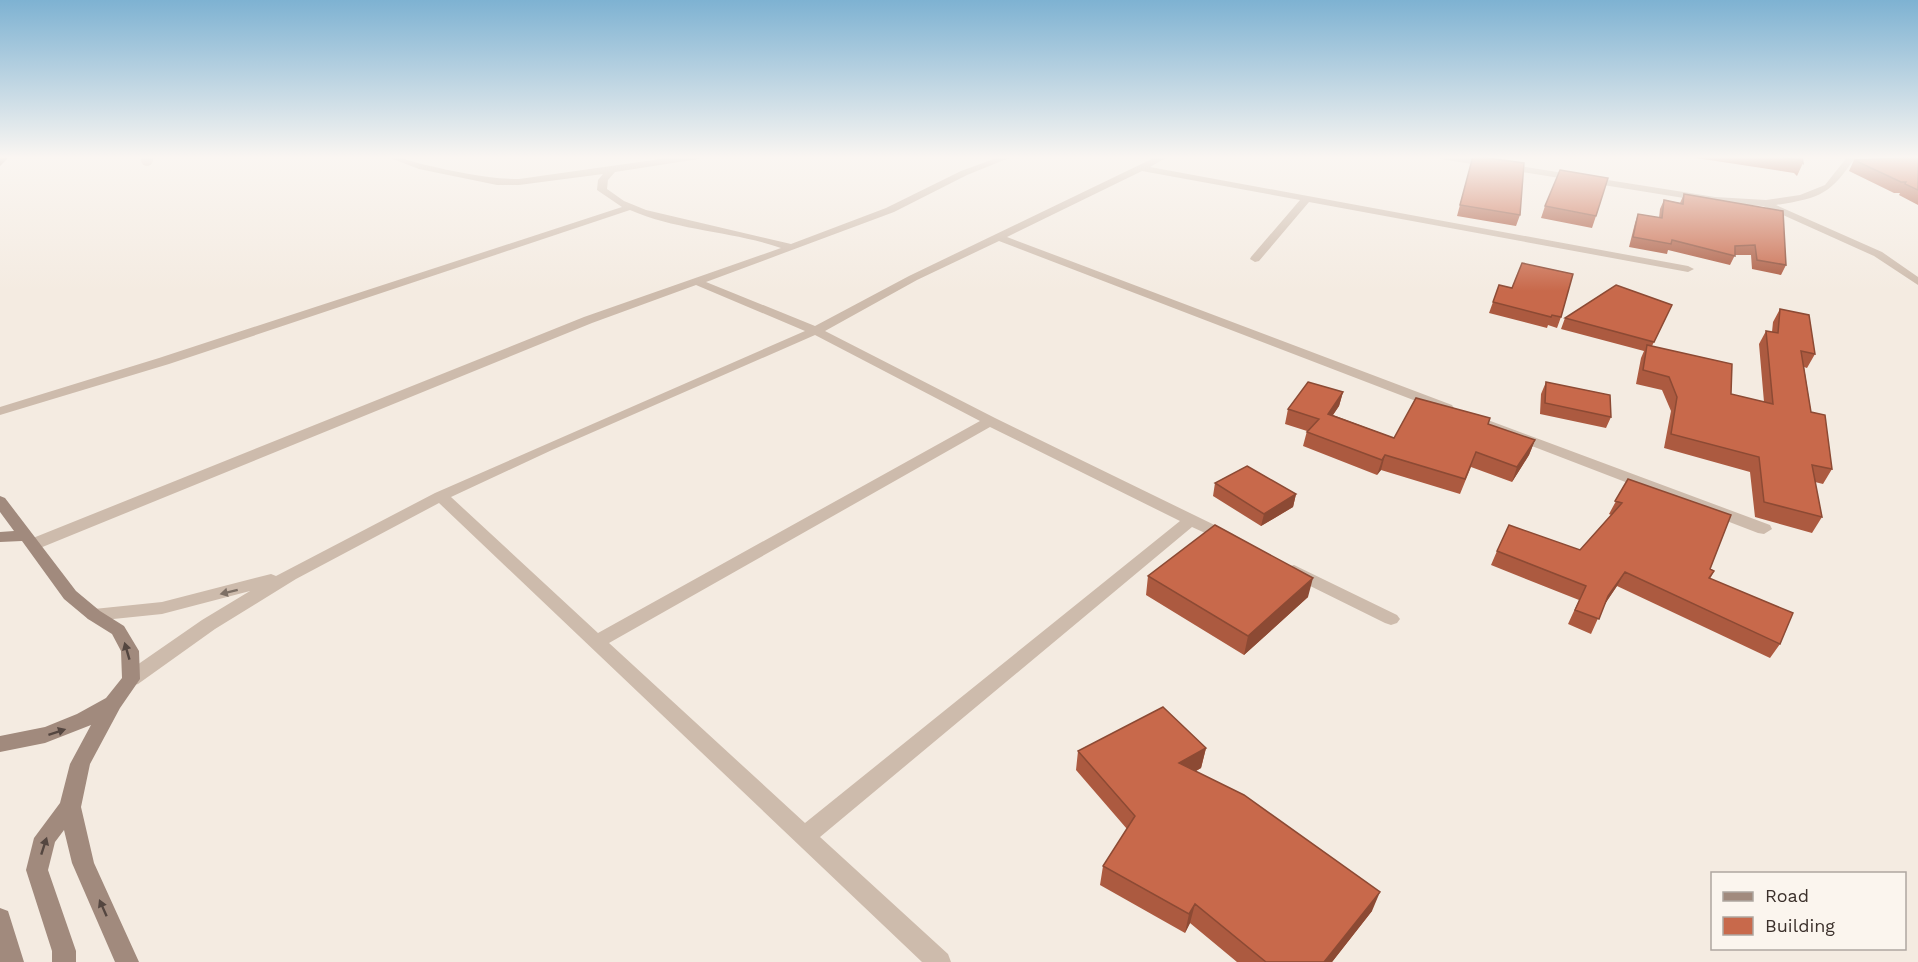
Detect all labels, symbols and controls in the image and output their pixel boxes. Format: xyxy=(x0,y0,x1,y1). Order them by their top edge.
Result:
one-way arrow xyxy=(220,587,238,597)
one-way arrow xyxy=(122,642,132,660)
one-way arrow xyxy=(48,727,66,736)
one-way arrow xyxy=(39,837,49,855)
legend xyxy=(1711,872,1906,950)
text: Road xyxy=(1765,885,1809,906)
one-way arrow xyxy=(98,899,108,917)
text: Building xyxy=(1765,915,1835,936)

